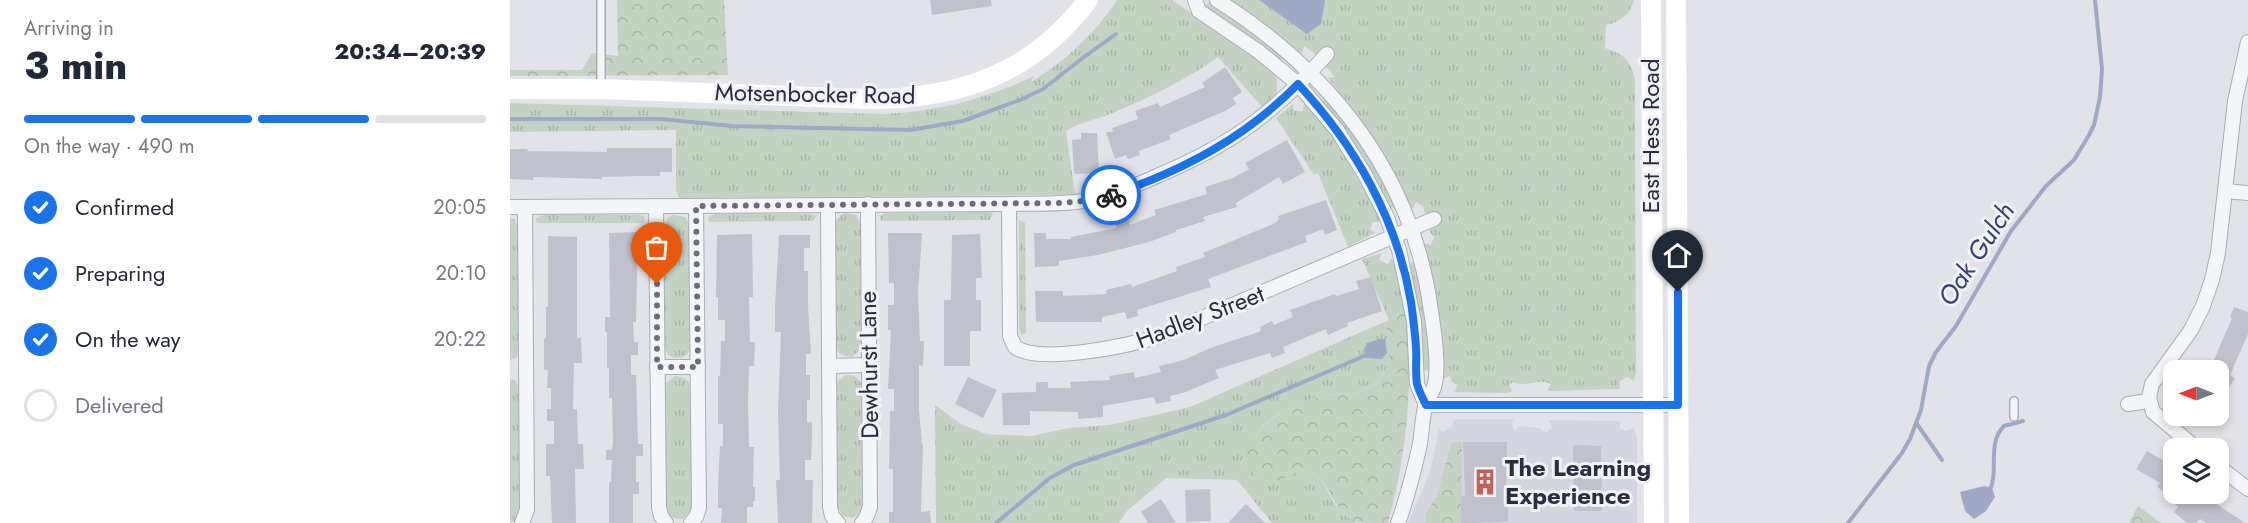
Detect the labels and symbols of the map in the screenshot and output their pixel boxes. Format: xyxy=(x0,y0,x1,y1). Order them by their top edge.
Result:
street label: East Hess Road xyxy=(1633,58,1668,214)
street label: Motsenbocker Road xyxy=(714,74,916,113)
courier xyxy=(1081,165,1141,225)
water label: Oak Gulch xyxy=(1928,195,2024,313)
pin xyxy=(631,222,682,284)
pin xyxy=(1652,230,1703,292)
street label: Hadley Street xyxy=(1131,276,1269,357)
street label: Dewhurst Lane xyxy=(850,291,887,439)
north arrow xyxy=(2163,360,2229,426)
place label: The Learning Experience xyxy=(1505,450,1651,513)
building icon: The Learning Experience xyxy=(1470,467,1500,497)

